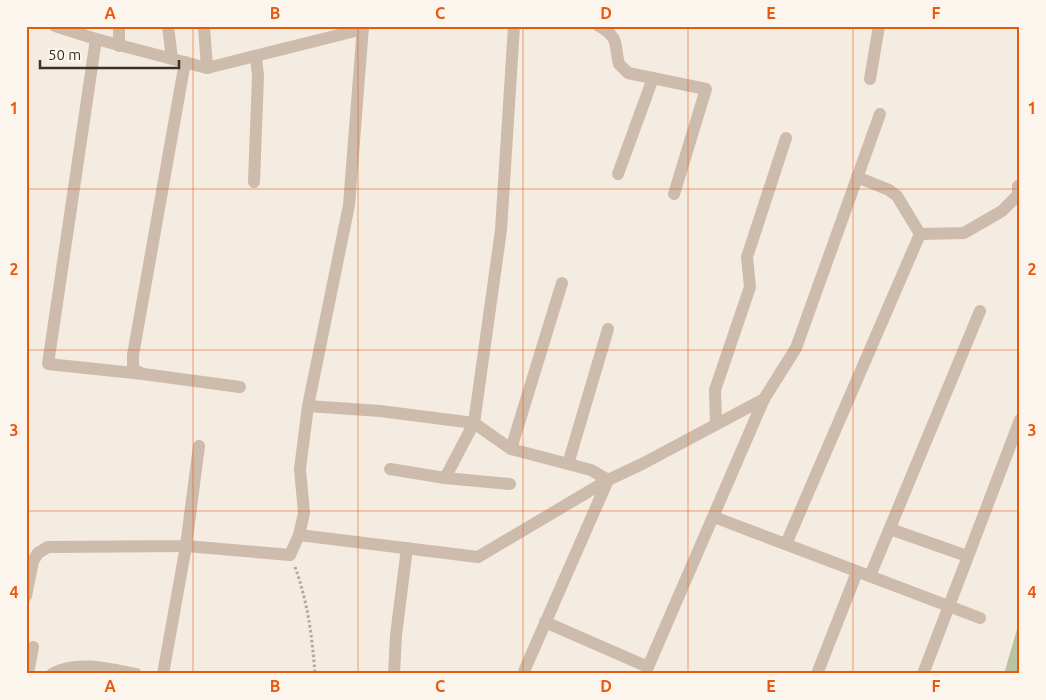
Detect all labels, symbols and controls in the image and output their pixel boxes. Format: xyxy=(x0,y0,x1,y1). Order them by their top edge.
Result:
text: A xyxy=(104,4,116,22)
text: B xyxy=(270,4,280,22)
text: C xyxy=(435,4,445,22)
text: D xyxy=(600,4,612,22)
text: E xyxy=(766,4,776,22)
text: F xyxy=(932,4,941,22)
scale bar xyxy=(40,38,179,70)
text: 50 m xyxy=(48,46,81,63)
text: 1 xyxy=(9,99,19,117)
text: 1 xyxy=(1027,99,1037,117)
text: 2 xyxy=(9,260,19,278)
text: 2 xyxy=(1027,260,1037,278)
text: 3 xyxy=(9,421,19,439)
text: 3 xyxy=(1027,421,1037,439)
text: 4 xyxy=(9,583,19,601)
text: 4 xyxy=(1027,583,1037,601)
text: A xyxy=(104,677,116,695)
text: B xyxy=(270,677,280,695)
text: C xyxy=(435,677,445,695)
text: D xyxy=(600,677,612,695)
text: E xyxy=(766,677,776,695)
text: F xyxy=(932,677,941,695)

